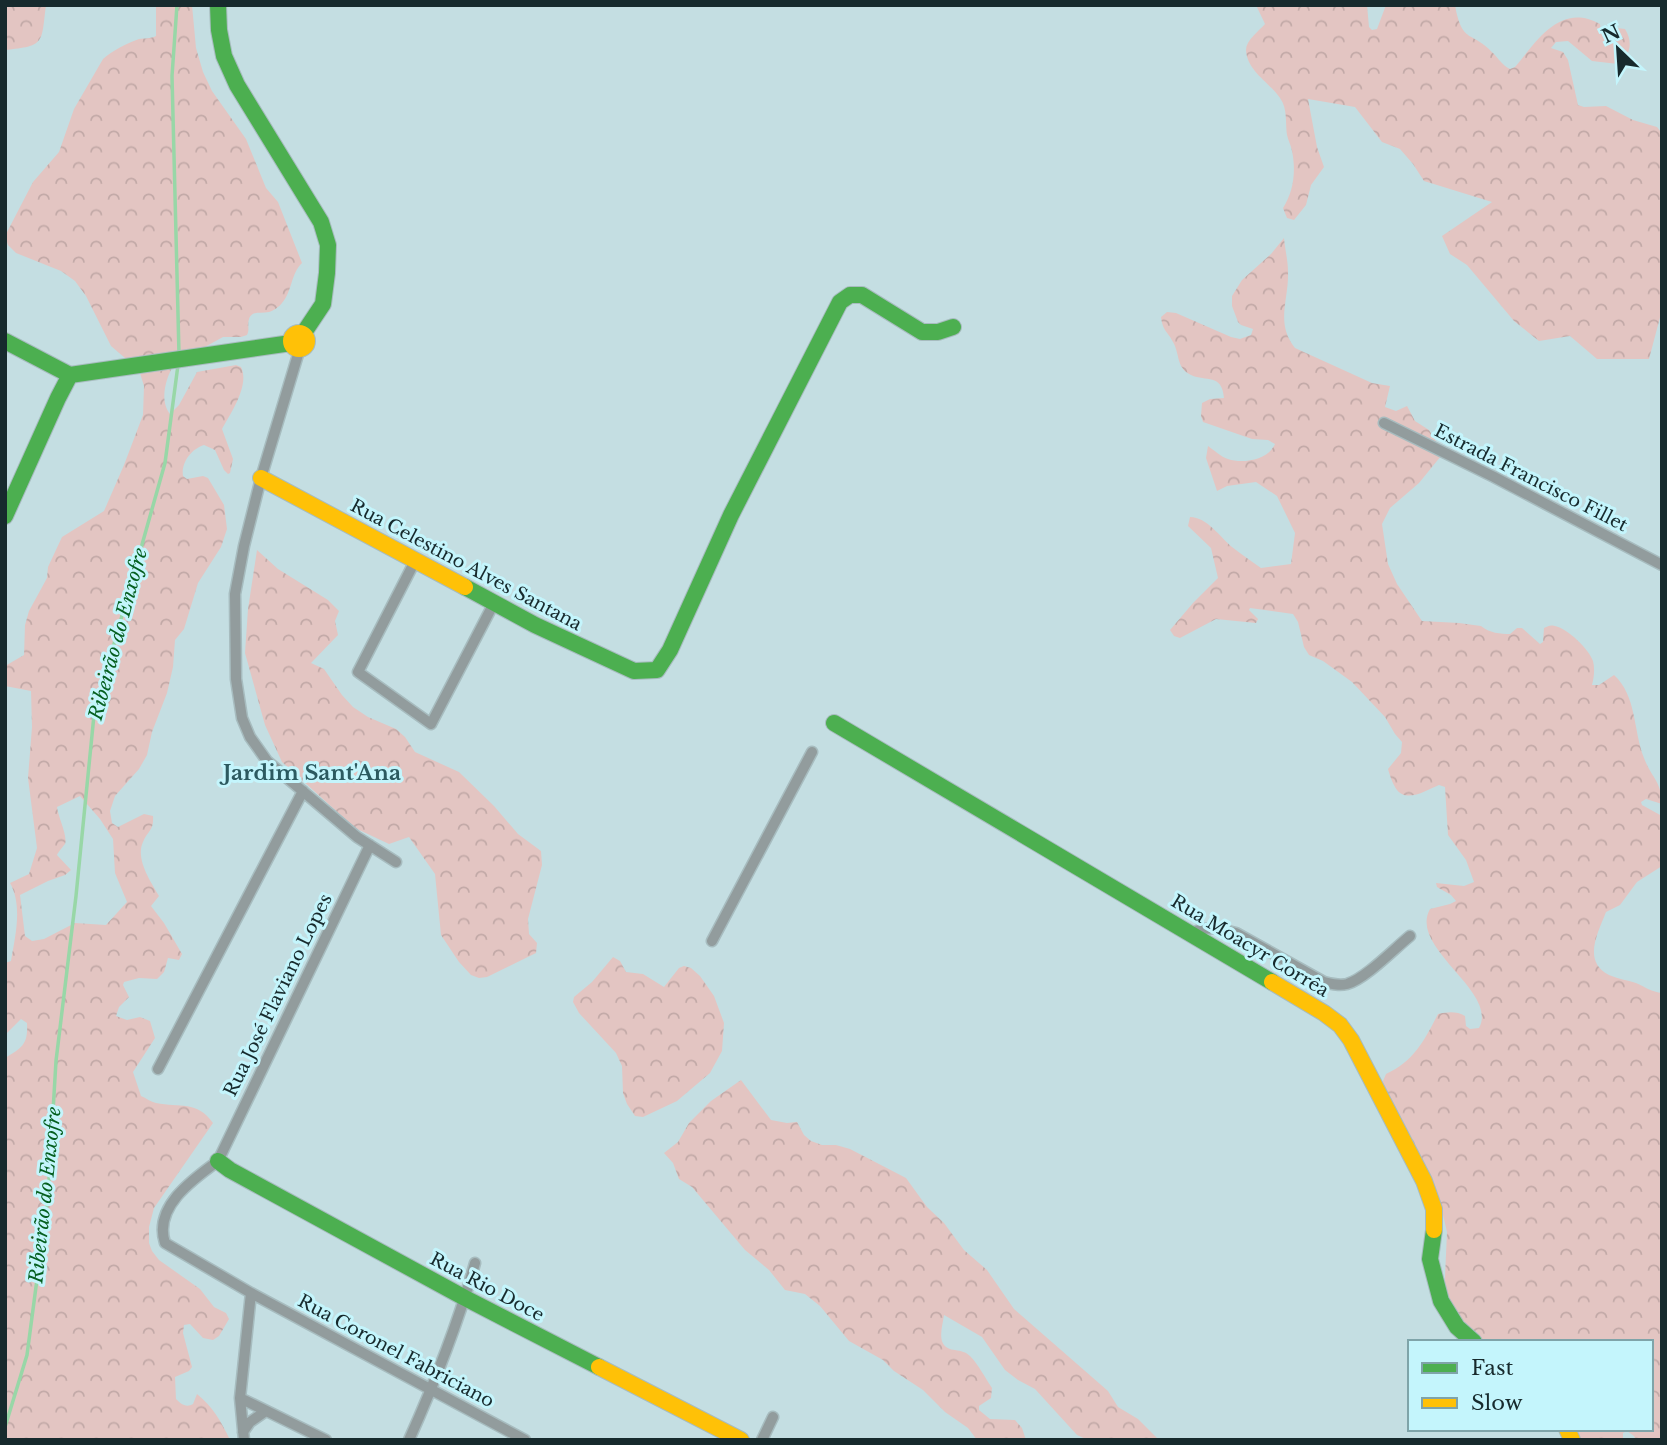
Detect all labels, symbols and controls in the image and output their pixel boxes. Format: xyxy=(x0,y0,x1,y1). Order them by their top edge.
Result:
north arrow xyxy=(1583,14,1653,84)
text: N xyxy=(1598,20,1624,48)
street label: Estrada Francisco Fillet xyxy=(1431,420,1632,536)
street label: Rua Celestino Alves Santana xyxy=(347,495,585,635)
water label: Ribeirão do Enxofre xyxy=(84,545,152,723)
district label: Jardim Sant'Ana xyxy=(219,760,401,786)
street label: Rua José Flaviano Lopes xyxy=(219,890,337,1100)
street label: Rua Moacyr Corrêa xyxy=(1167,890,1333,1002)
water label: Ribeirão do Enxofre xyxy=(24,1105,66,1285)
street label: Rua Rio Doce xyxy=(426,1248,548,1326)
street label: Rua Coronel Fabriciano xyxy=(294,1290,498,1412)
legend xyxy=(1408,1340,1653,1431)
text: Fast xyxy=(1471,1355,1513,1381)
text: Slow xyxy=(1471,1390,1523,1416)

